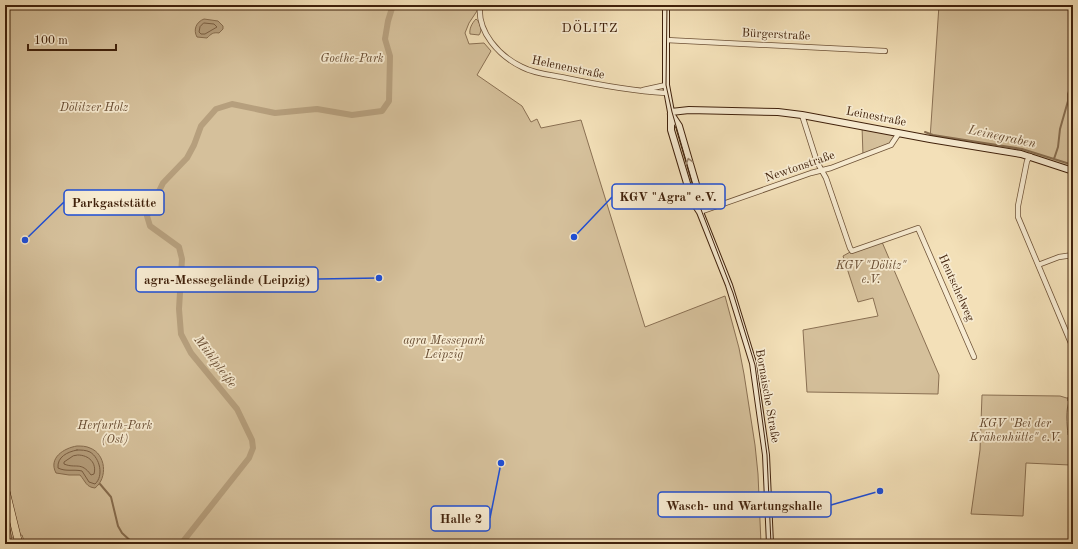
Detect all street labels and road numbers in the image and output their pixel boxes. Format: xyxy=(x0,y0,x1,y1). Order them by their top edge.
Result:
street label: Bürgerstraße xyxy=(741,27,811,43)
street label: Helenenstraße xyxy=(530,54,606,82)
street label: Leinestraße xyxy=(845,105,907,129)
street label: Newtonstraße xyxy=(764,149,837,185)
street label: Hentschelweg xyxy=(936,253,976,324)
street label: Bornaische Straße xyxy=(753,348,781,444)

